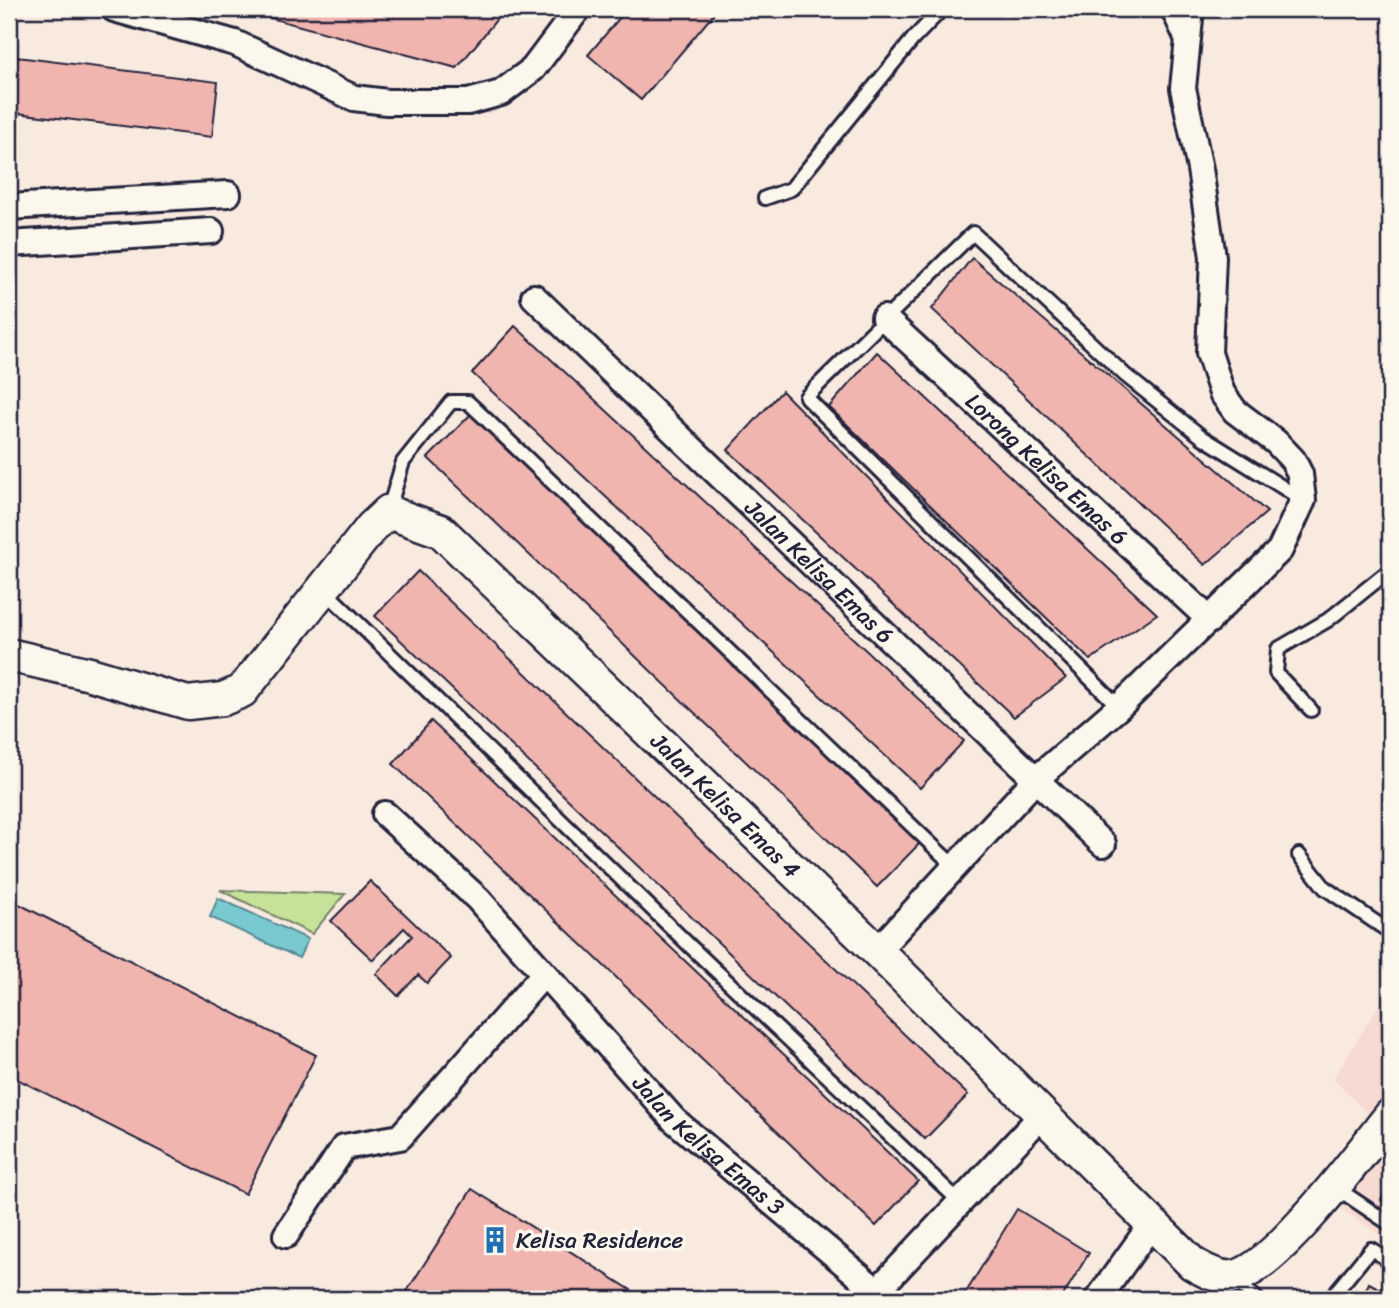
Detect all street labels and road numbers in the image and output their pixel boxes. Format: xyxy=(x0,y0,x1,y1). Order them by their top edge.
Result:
street label: Lorong Kelisa Emas 6 xyxy=(955,382,1138,556)
street label: Jalan Kelisa Emas 6 xyxy=(734,488,904,654)
street label: Jalan Kelisa Emas 4 xyxy=(640,722,811,888)
street label: Jalan Kelisa Emas 3 xyxy=(622,1065,795,1226)

